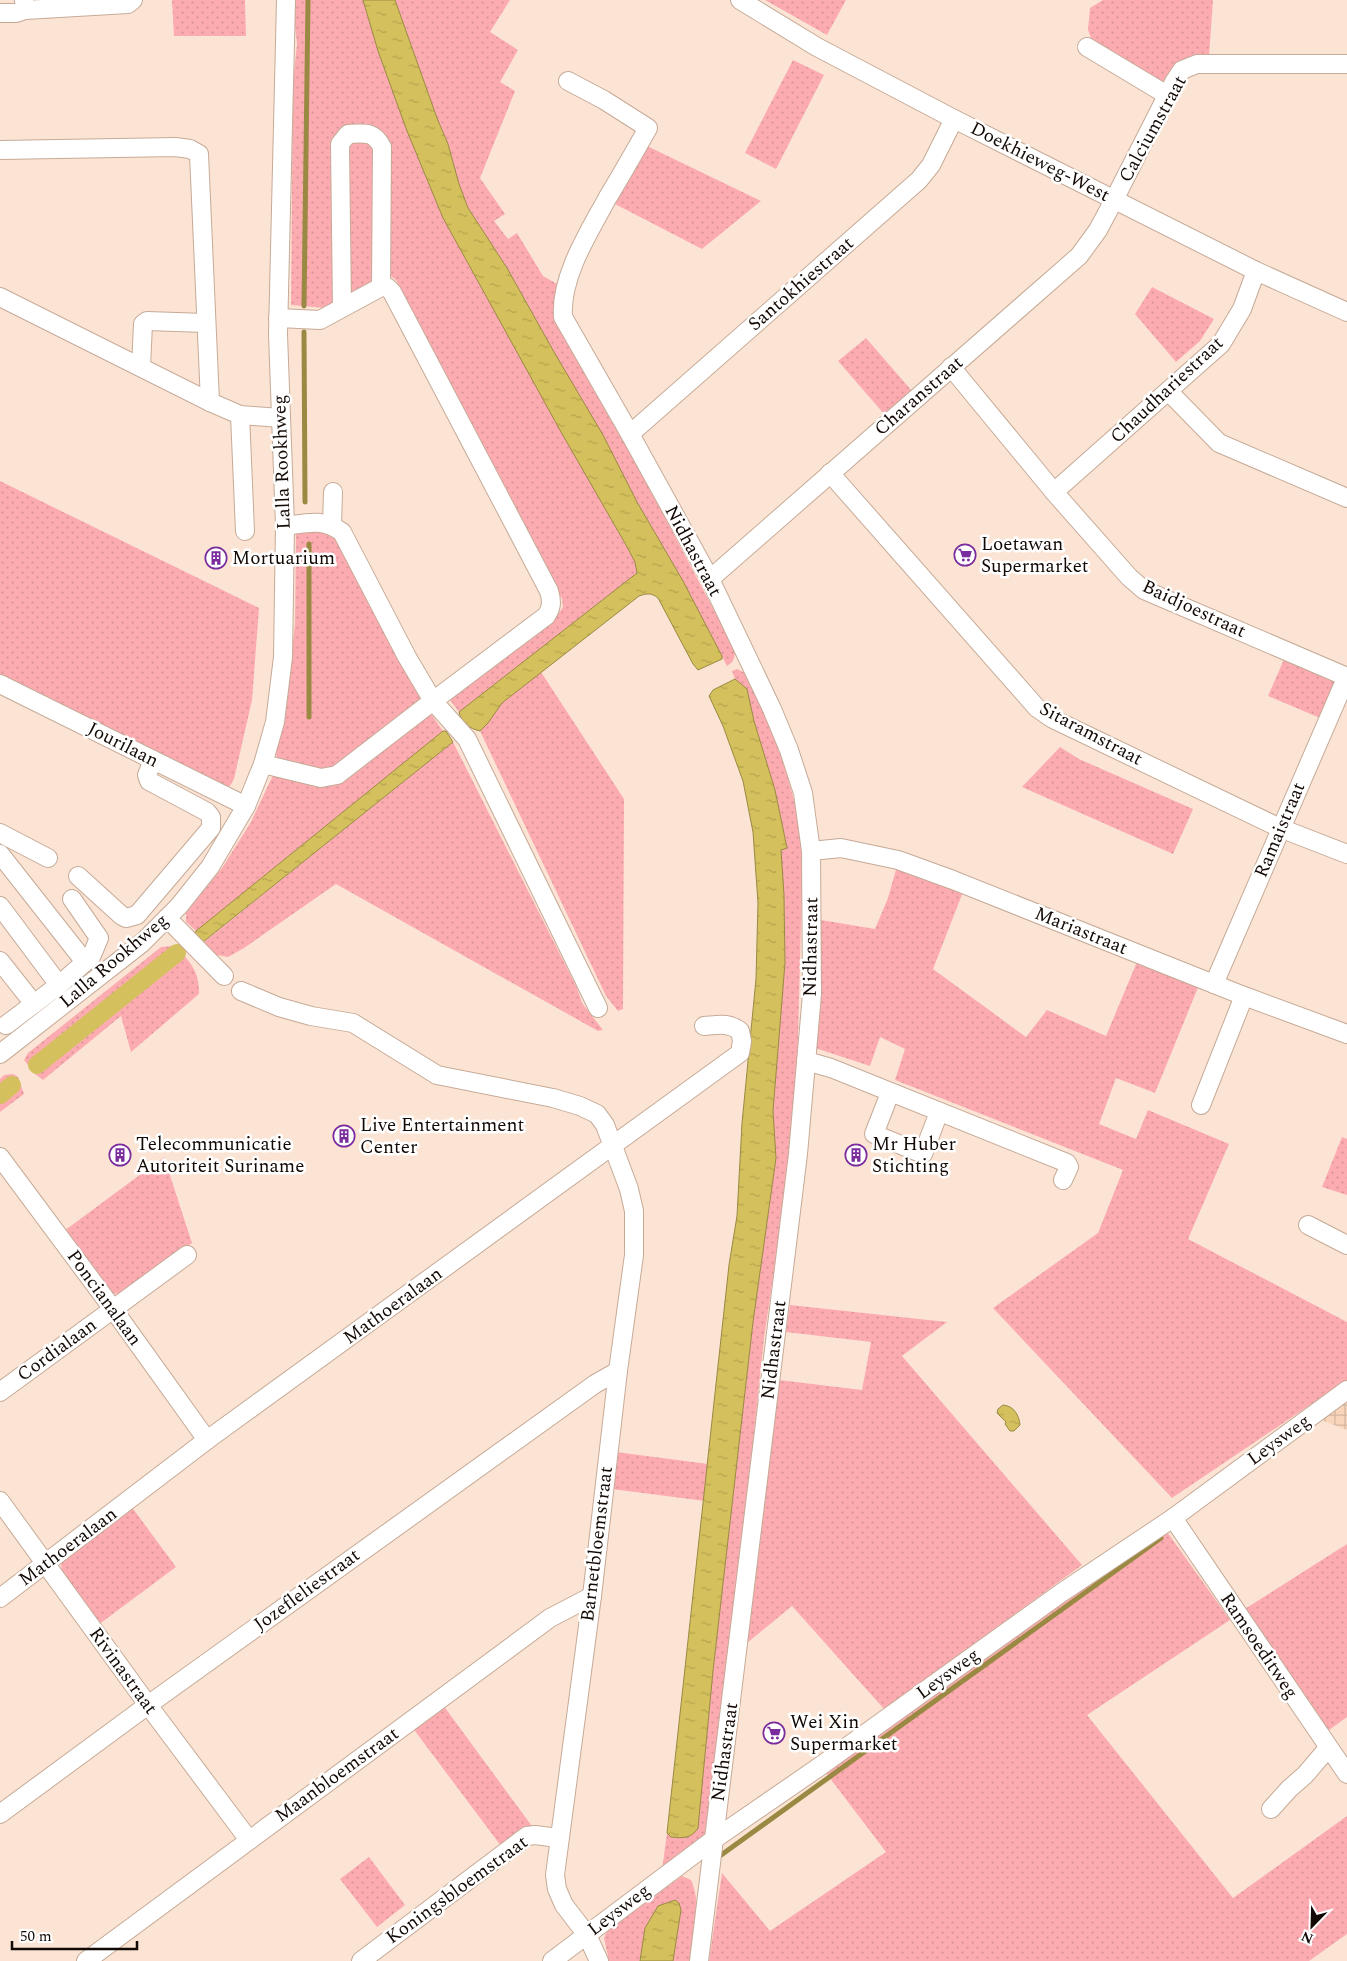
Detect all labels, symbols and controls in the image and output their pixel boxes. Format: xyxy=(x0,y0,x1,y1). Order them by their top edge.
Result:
street label: Calciumstraat xyxy=(1112,70,1195,188)
street label: Doekhieweg-West xyxy=(965,114,1115,210)
street label: Santokhiestraat xyxy=(742,229,861,338)
street label: Chaudhariestraat xyxy=(1104,329,1231,450)
street label: Charanstraat xyxy=(868,349,970,443)
street label: Lalla Rookhweg xyxy=(265,394,299,530)
street label: Nidhastraat xyxy=(657,500,729,602)
place label: Loetawan Supermarket xyxy=(981,530,1089,581)
supermarket icon: Loetawan Supermarket xyxy=(953,543,977,567)
place label: Mortuarium xyxy=(232,544,335,573)
building icon: Mortuarium xyxy=(204,546,228,570)
street label: Baidjoestraat xyxy=(1137,572,1251,646)
street label: Sitaramstraat xyxy=(1034,695,1148,774)
street label: Jourilaan xyxy=(82,715,164,775)
street label: Ramaistraat xyxy=(1247,777,1313,882)
street label: Nidhastraat xyxy=(796,896,826,997)
street label: Mariastraat xyxy=(1030,899,1132,963)
street label: Lalla Rookhweg xyxy=(53,907,175,1015)
place label: Live Entertainment Center xyxy=(360,1111,525,1162)
building icon: Live Entertainment Center xyxy=(332,1124,356,1148)
place label: Telecommunicatie Autoriteit Suriname xyxy=(136,1130,304,1181)
place label: Mr Huber Stichting xyxy=(872,1130,956,1181)
building icon: Telecommunicatie Autoriteit Suriname xyxy=(108,1143,132,1167)
building icon: Mr Huber Stichting xyxy=(844,1143,868,1167)
street label: Poncianalaan xyxy=(59,1244,149,1352)
street label: Mathoeralaan xyxy=(337,1260,449,1352)
street label: Nidhastraat xyxy=(754,1298,795,1401)
street label: Cordialaan xyxy=(11,1311,103,1389)
street label: Leysweg xyxy=(1241,1407,1317,1473)
street label: Barnetbloemstraat xyxy=(573,1464,621,1623)
street label: Mathoeralaan xyxy=(13,1500,123,1594)
street label: Jozefleliestraat xyxy=(248,1541,366,1639)
street label: Ramsoeditweg xyxy=(1213,1587,1305,1705)
street label: Rivinastraat xyxy=(81,1621,165,1721)
street label: Leysweg xyxy=(910,1641,986,1707)
street label: Nidhastraat xyxy=(704,1700,746,1804)
place label: Wei Xin Supermarket xyxy=(790,1708,898,1759)
street label: Maanbloemstraat xyxy=(269,1720,406,1830)
supermarket icon: Wei Xin Supermarket xyxy=(762,1721,786,1745)
street label: Koningsbloemstraat xyxy=(380,1828,534,1952)
street label: Leysweg xyxy=(581,1877,657,1943)
north arrow xyxy=(1287,1901,1337,1951)
scale bar xyxy=(12,1918,138,1950)
text: 50 m xyxy=(20,1925,52,1948)
text: N xyxy=(1298,1926,1316,1949)

